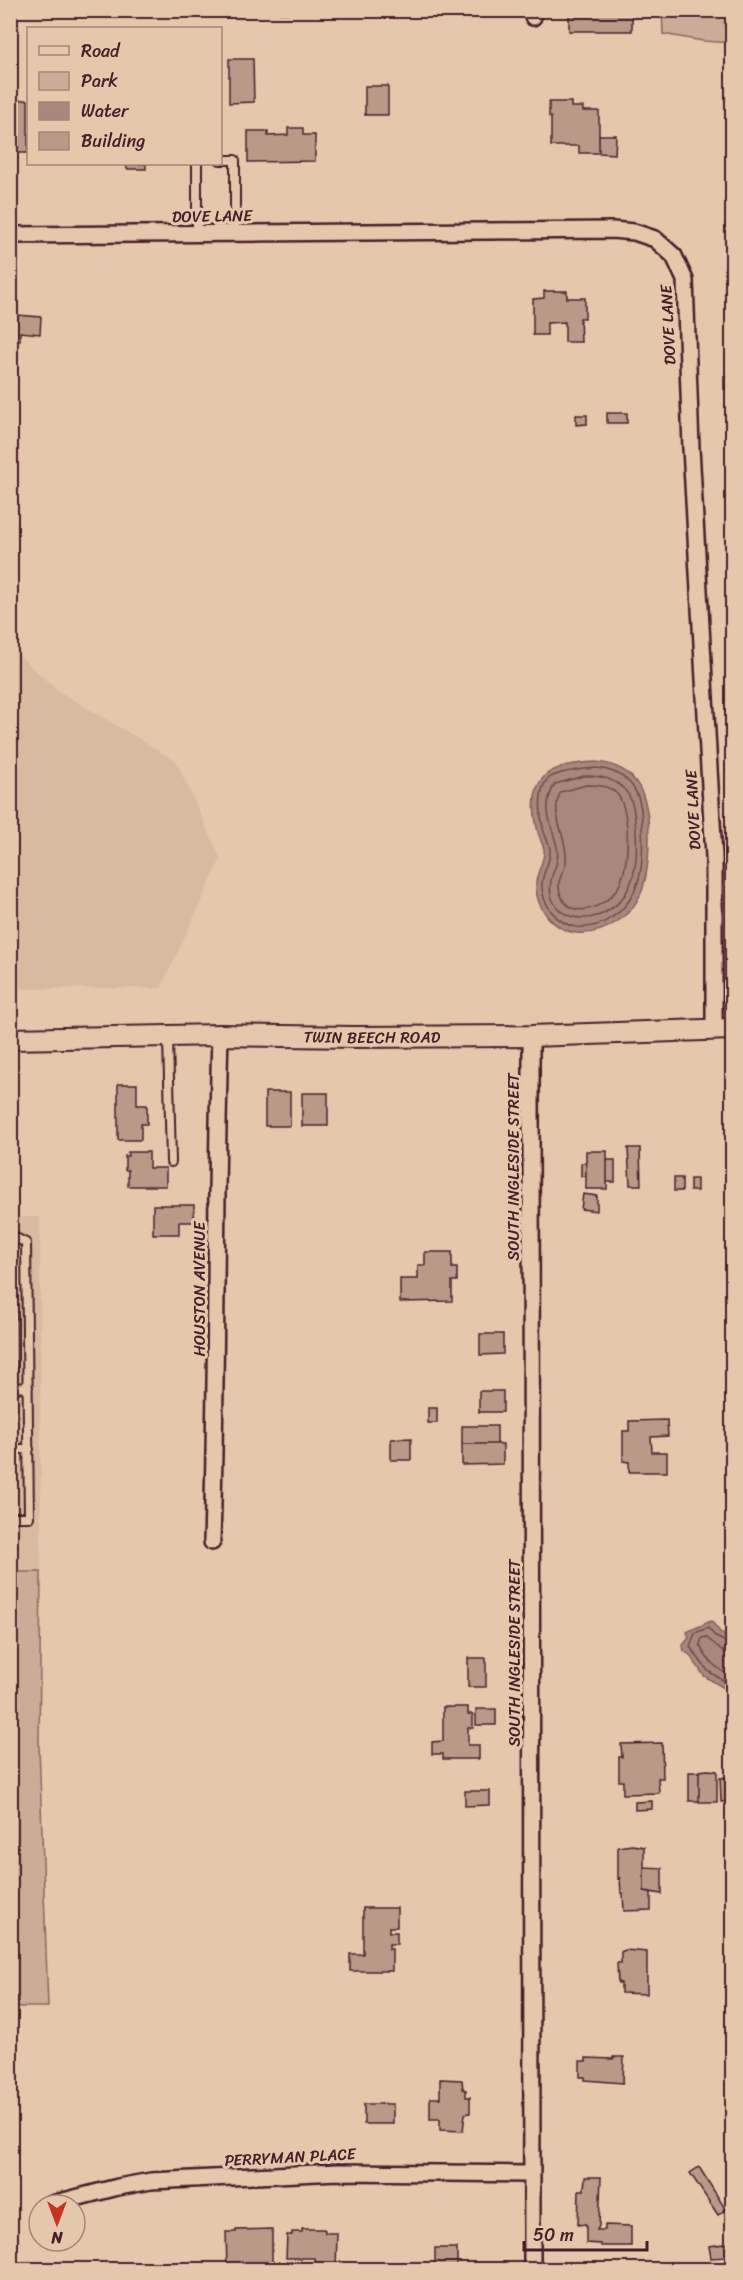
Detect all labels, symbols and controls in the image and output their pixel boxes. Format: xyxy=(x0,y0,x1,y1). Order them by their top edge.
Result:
legend xyxy=(27,27,222,165)
text: Road xyxy=(81,35,121,67)
text: Park xyxy=(81,65,118,97)
text: Water xyxy=(81,95,130,127)
text: Building xyxy=(81,125,145,157)
street label: DOVE LANE xyxy=(172,201,253,231)
street label: DOVE LANE xyxy=(651,283,685,366)
street label: DOVE LANE xyxy=(676,768,710,851)
street label: TWIN BEECH ROAD xyxy=(303,1022,441,1052)
street label: SOUTH INGLESIDE STREET xyxy=(499,1072,528,1261)
street label: HOUSTON AVENUE xyxy=(185,1220,214,1356)
street label: SOUTH INGLESIDE STREET xyxy=(500,1558,529,1747)
street label: PERRYMAN PLACE xyxy=(224,2139,357,2175)
north arrow xyxy=(27,2193,87,2253)
scale bar xyxy=(524,2214,647,2252)
text: 50 m xyxy=(533,2219,574,2251)
text: N xyxy=(51,2223,64,2252)

